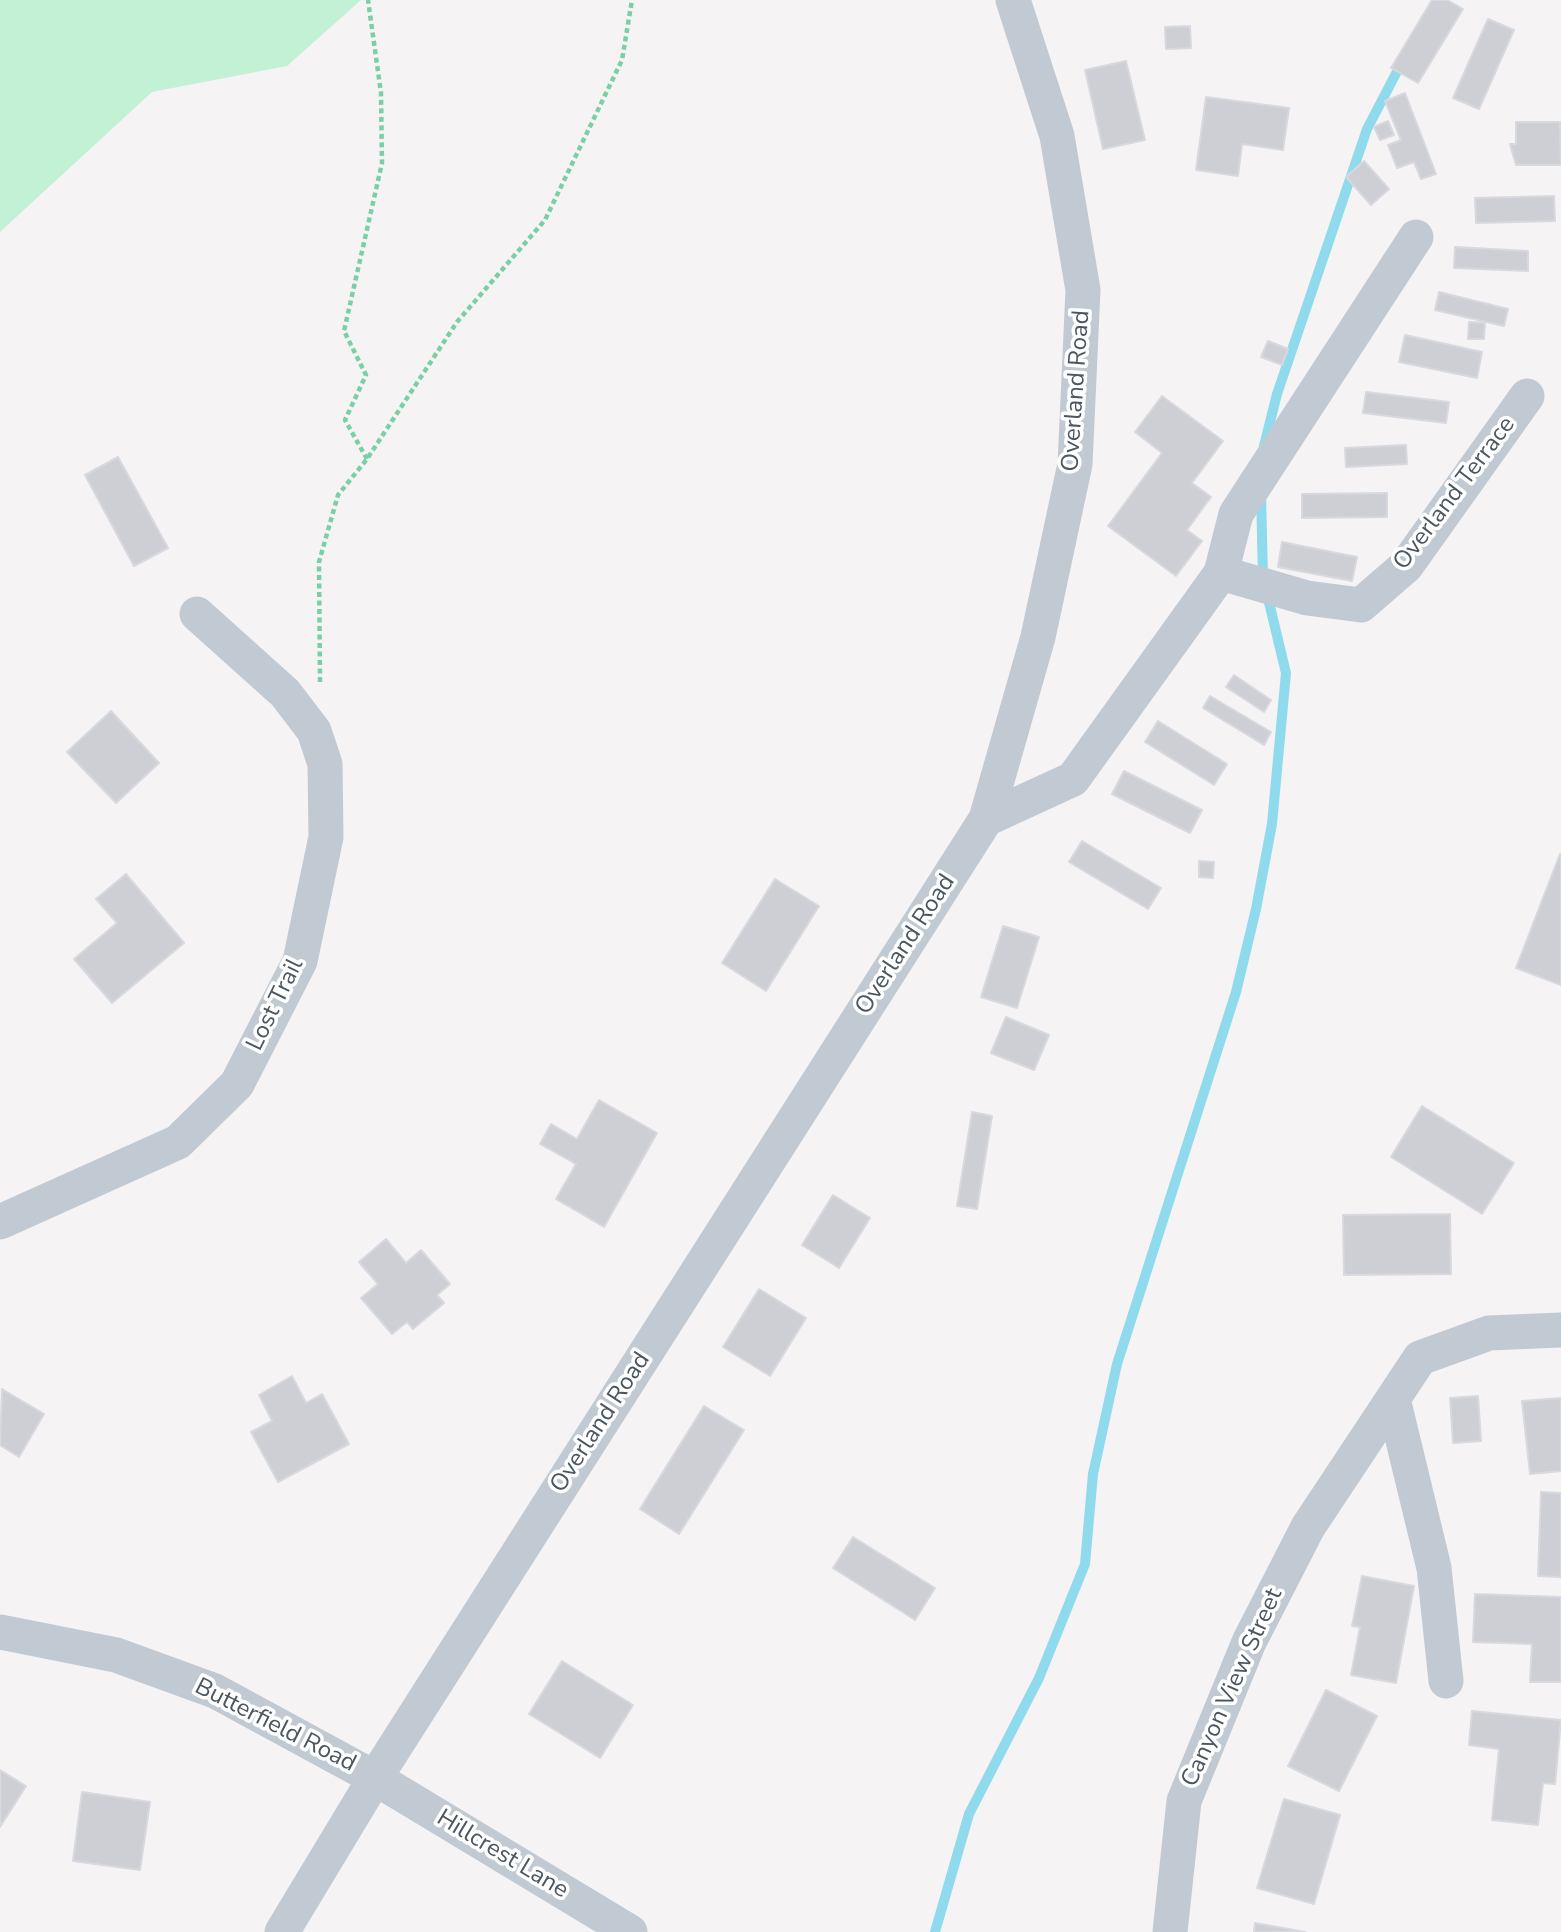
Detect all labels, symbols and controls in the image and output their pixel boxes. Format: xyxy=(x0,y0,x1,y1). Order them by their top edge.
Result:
street label: Overland Road xyxy=(1057,309,1097,473)
street label: Overland Terrace xyxy=(1388,412,1522,576)
street label: Overland Road xyxy=(850,869,962,1021)
street label: Lost Trail xyxy=(241,954,311,1056)
street label: Overland Road xyxy=(545,1347,657,1499)
street label: Canyon View Street xyxy=(1176,1584,1290,1792)
street label: Butterfield Road xyxy=(190,1673,360,1779)
street label: Hillcrest Lane xyxy=(431,1804,573,1906)

